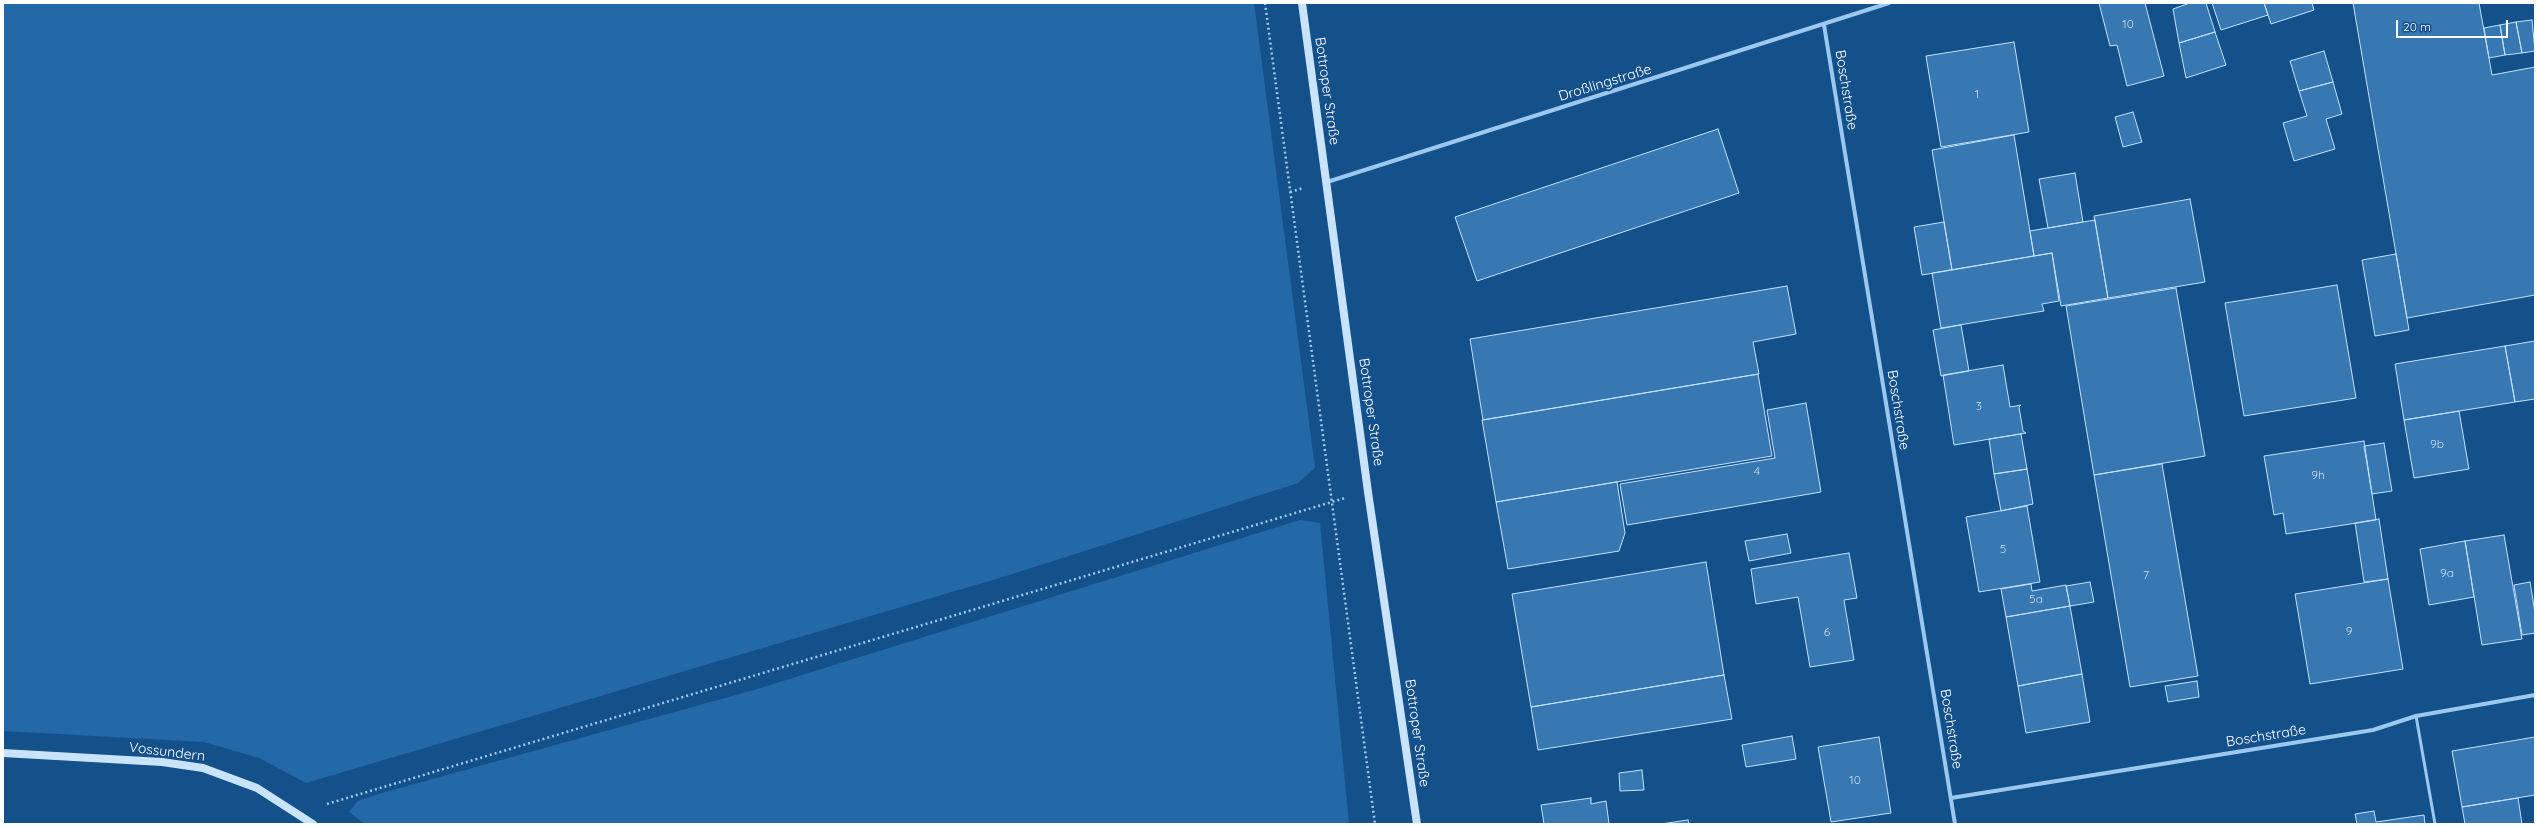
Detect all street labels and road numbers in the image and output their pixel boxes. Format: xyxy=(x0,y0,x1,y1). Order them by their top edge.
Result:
street label: Bottroper Straße xyxy=(1311,36,1343,146)
street label: Boschstraße xyxy=(1831,49,1861,131)
street label: Droßlingstraße xyxy=(1556,61,1654,105)
street label: Bottroper Straße xyxy=(1355,357,1387,467)
street label: Boschstraße xyxy=(1883,369,1913,451)
street label: Bottroper Straße xyxy=(1401,678,1433,788)
street label: Boschstraße xyxy=(1936,688,1966,770)
street label: Boschstraße xyxy=(2225,721,2307,751)
street label: Vossundern xyxy=(128,739,206,765)

